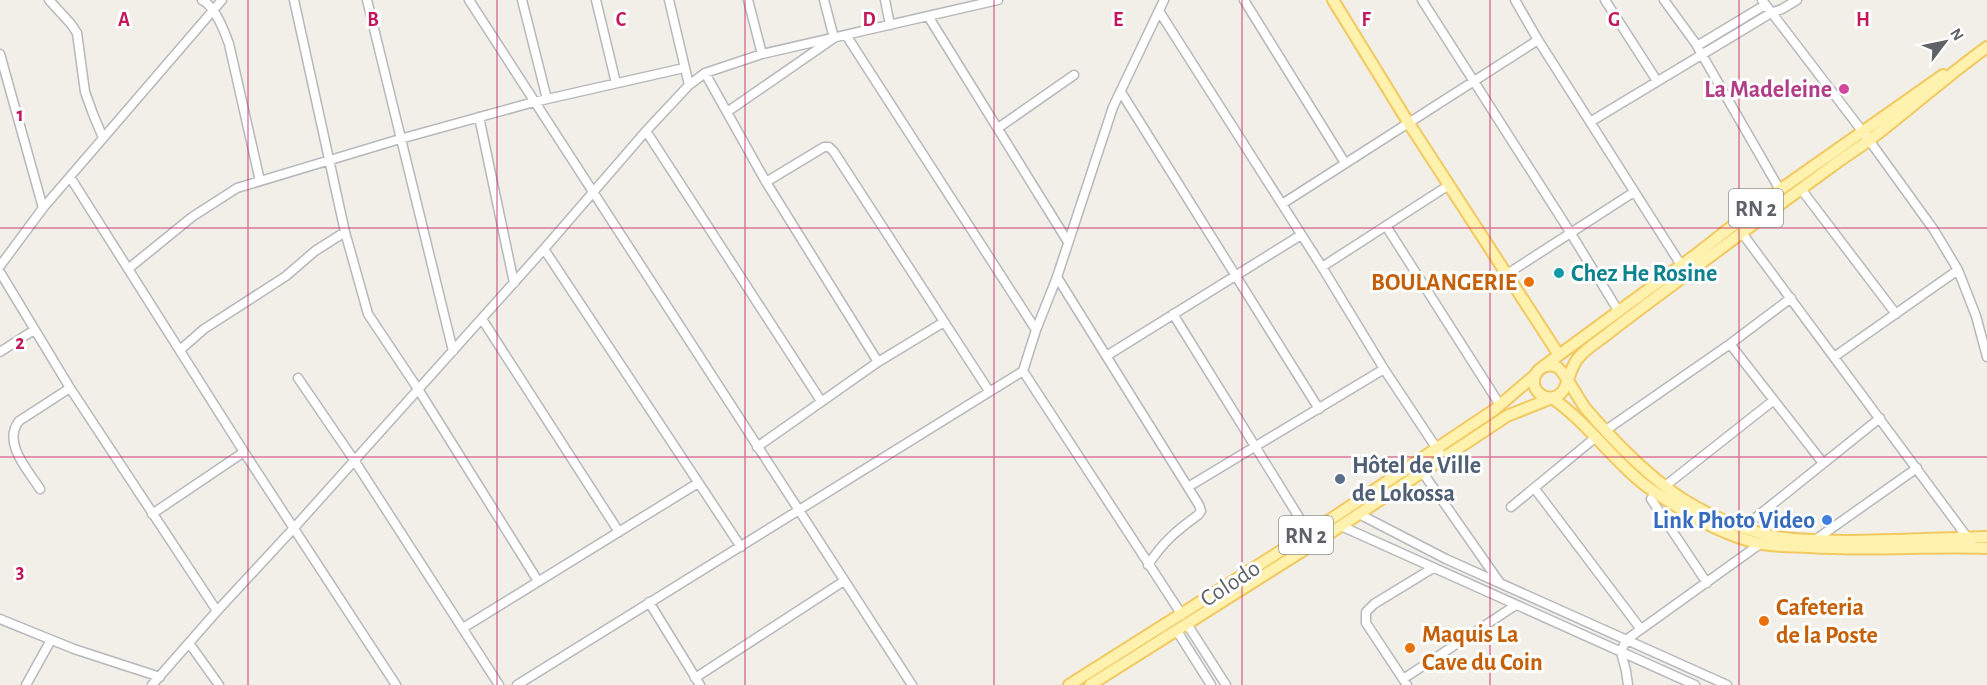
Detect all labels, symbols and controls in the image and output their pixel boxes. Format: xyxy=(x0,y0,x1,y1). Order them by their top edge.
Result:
text: A xyxy=(118,10,130,30)
text: B xyxy=(367,10,379,30)
text: C xyxy=(616,10,627,30)
text: D xyxy=(862,10,876,30)
text: E xyxy=(1113,10,1123,30)
text: F xyxy=(1361,10,1371,30)
text: G xyxy=(1608,10,1620,30)
text: H xyxy=(1856,10,1870,30)
north arrow xyxy=(1915,12,1975,72)
text: N xyxy=(1947,26,1967,44)
place label: La Madeleine xyxy=(1704,78,1832,102)
marker: La Madeleine xyxy=(1837,82,1851,96)
text: 1 xyxy=(16,105,24,125)
road number: RN 2 xyxy=(1729,189,1783,227)
place label: Chez He Rosine xyxy=(1571,262,1717,286)
marker: Chez He Rosine xyxy=(1552,266,1566,280)
place label: BOULANGERIE xyxy=(1371,271,1517,295)
marker: BOULANGERIE xyxy=(1522,275,1536,289)
text: 2 xyxy=(15,333,25,353)
place label: Hôtel de Ville de Lokossa xyxy=(1352,454,1481,506)
marker: Hôtel de Ville de Lokossa xyxy=(1333,472,1347,486)
place label: Link Photo Video xyxy=(1653,509,1815,533)
marker: Link Photo Video xyxy=(1820,513,1834,527)
road number: RN 2 xyxy=(1279,516,1333,554)
street label: Colodo xyxy=(1196,556,1265,612)
text: 3 xyxy=(16,562,24,582)
place label: Cafeteria de la Poste xyxy=(1776,596,1878,648)
marker: Cafeteria de la Poste xyxy=(1757,614,1771,628)
place label: Maquis La Cave du Coin xyxy=(1422,623,1543,675)
marker: Maquis La Cave du Coin xyxy=(1403,641,1417,655)

